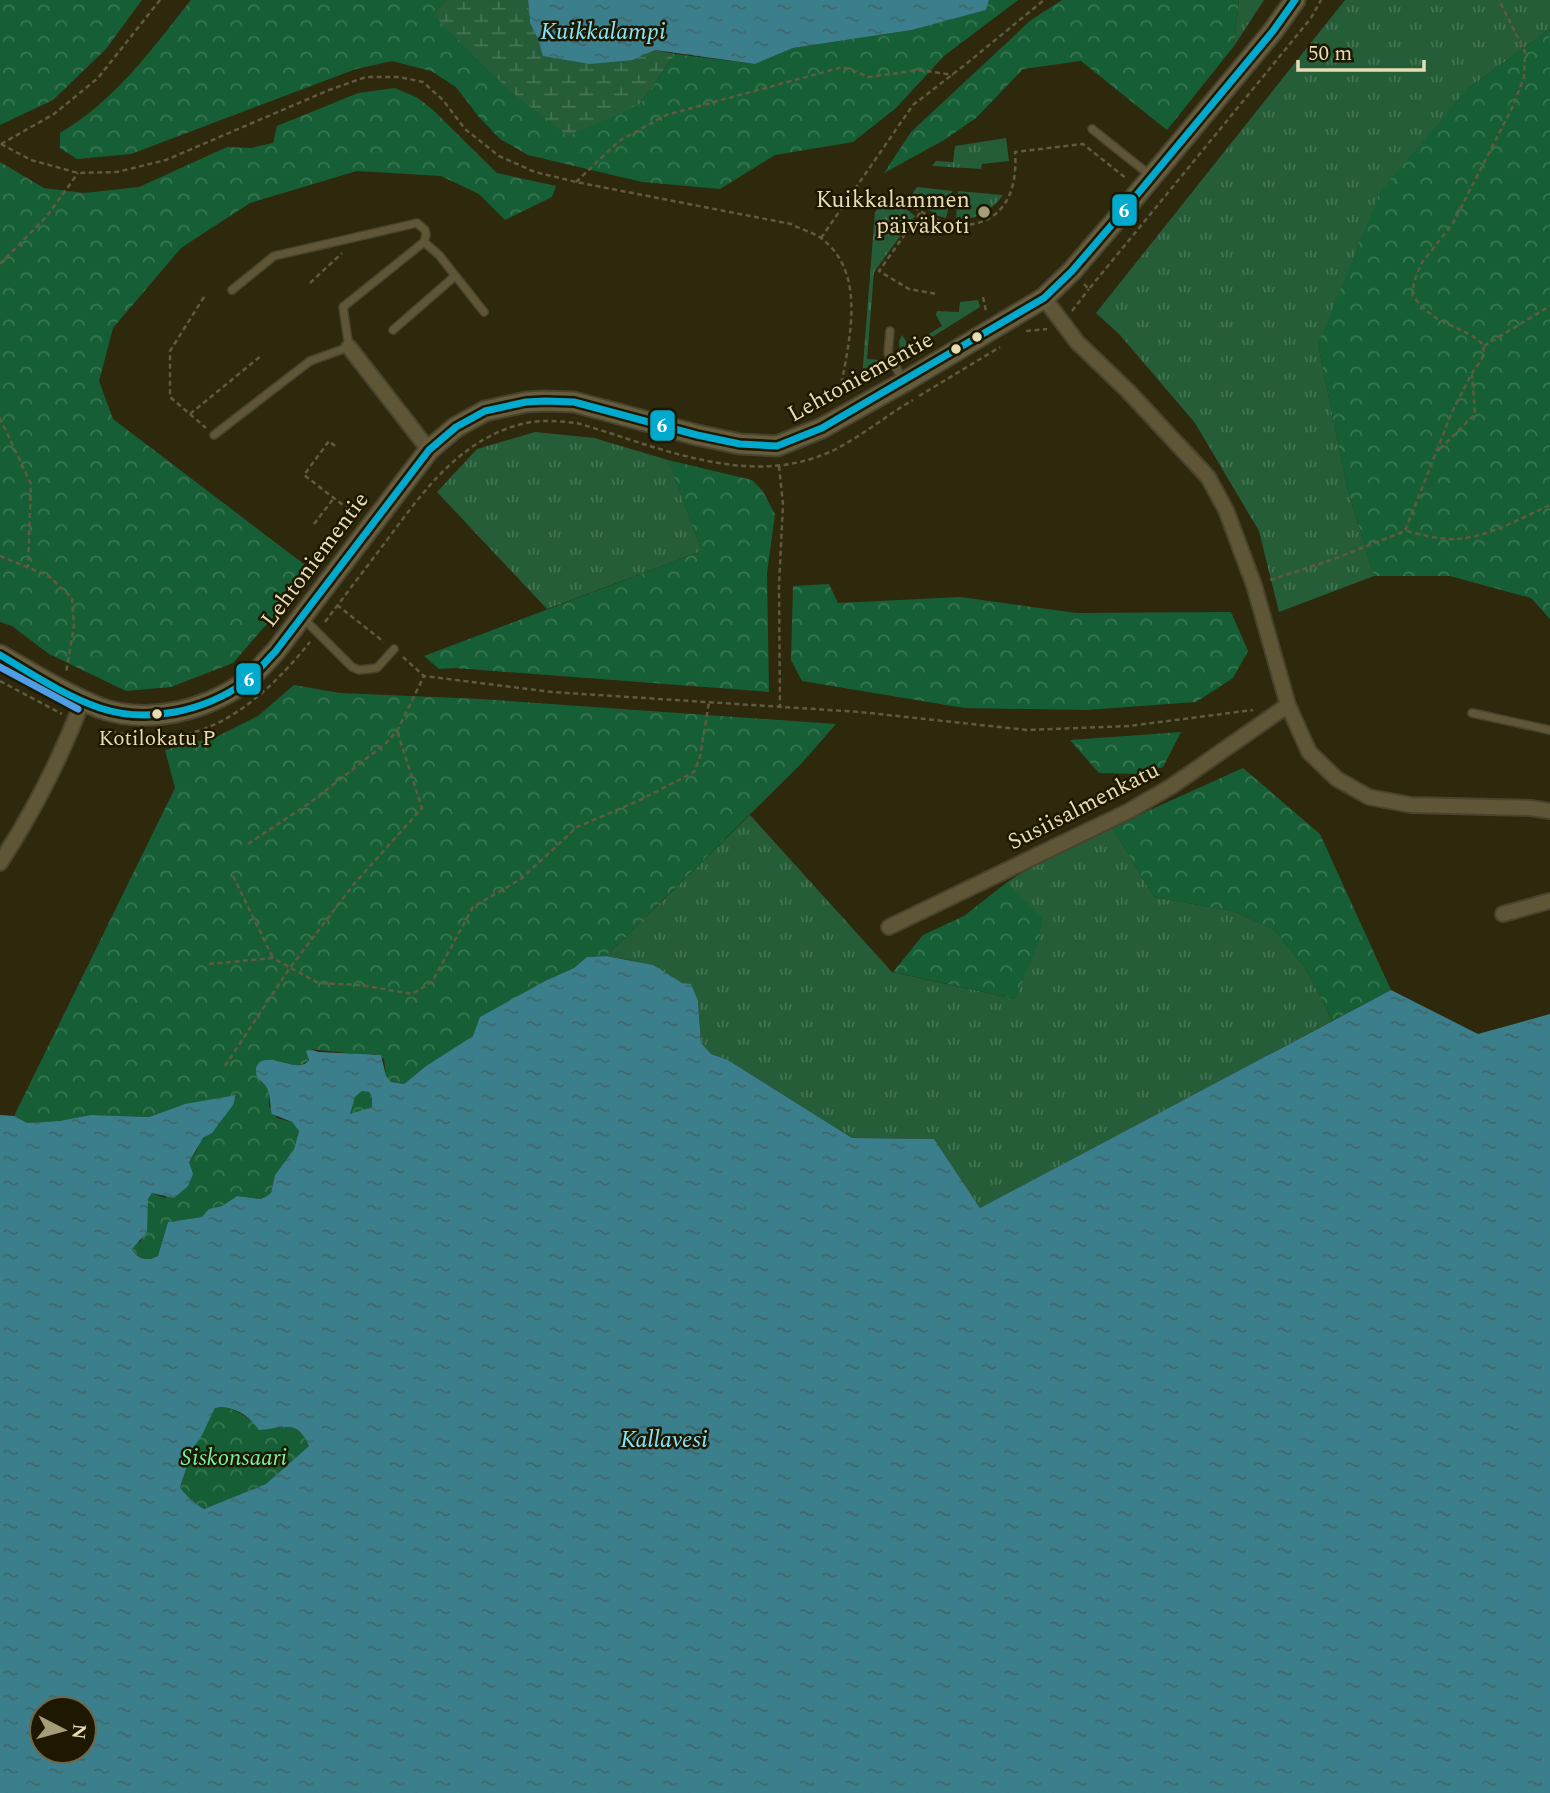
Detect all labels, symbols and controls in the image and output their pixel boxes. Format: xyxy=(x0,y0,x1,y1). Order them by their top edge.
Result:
water label: Kuikkalampi xyxy=(540,14,666,50)
scale bar xyxy=(1298,28,1424,72)
text: 50 m xyxy=(1308,38,1352,70)
place label: Kuikkalammen päiväkoti xyxy=(816,183,970,244)
line badge: 6 xyxy=(1111,193,1138,227)
text: 6 xyxy=(1119,197,1130,226)
marker: Kuikkalammen päiväkoti xyxy=(976,204,992,220)
street label: Lehtoniementie xyxy=(781,323,940,432)
unlabelled marker xyxy=(970,330,984,344)
unlabelled marker xyxy=(949,342,963,356)
line badge: 6 xyxy=(649,409,676,442)
text: 6 xyxy=(657,412,668,441)
street label: Lehtoniementie xyxy=(252,485,378,635)
line badge: 6 xyxy=(235,662,262,696)
text: 6 xyxy=(244,666,255,695)
marker: Kotilokatu P xyxy=(150,707,164,721)
place label: Kotilokatu P xyxy=(98,723,216,755)
street label: Susiisalmenkatu xyxy=(1002,753,1166,860)
water label: Kallavesi xyxy=(620,1422,708,1458)
park label: Siskonsaari xyxy=(181,1441,287,1476)
north arrow xyxy=(28,1695,98,1765)
text: N xyxy=(63,1722,94,1741)

